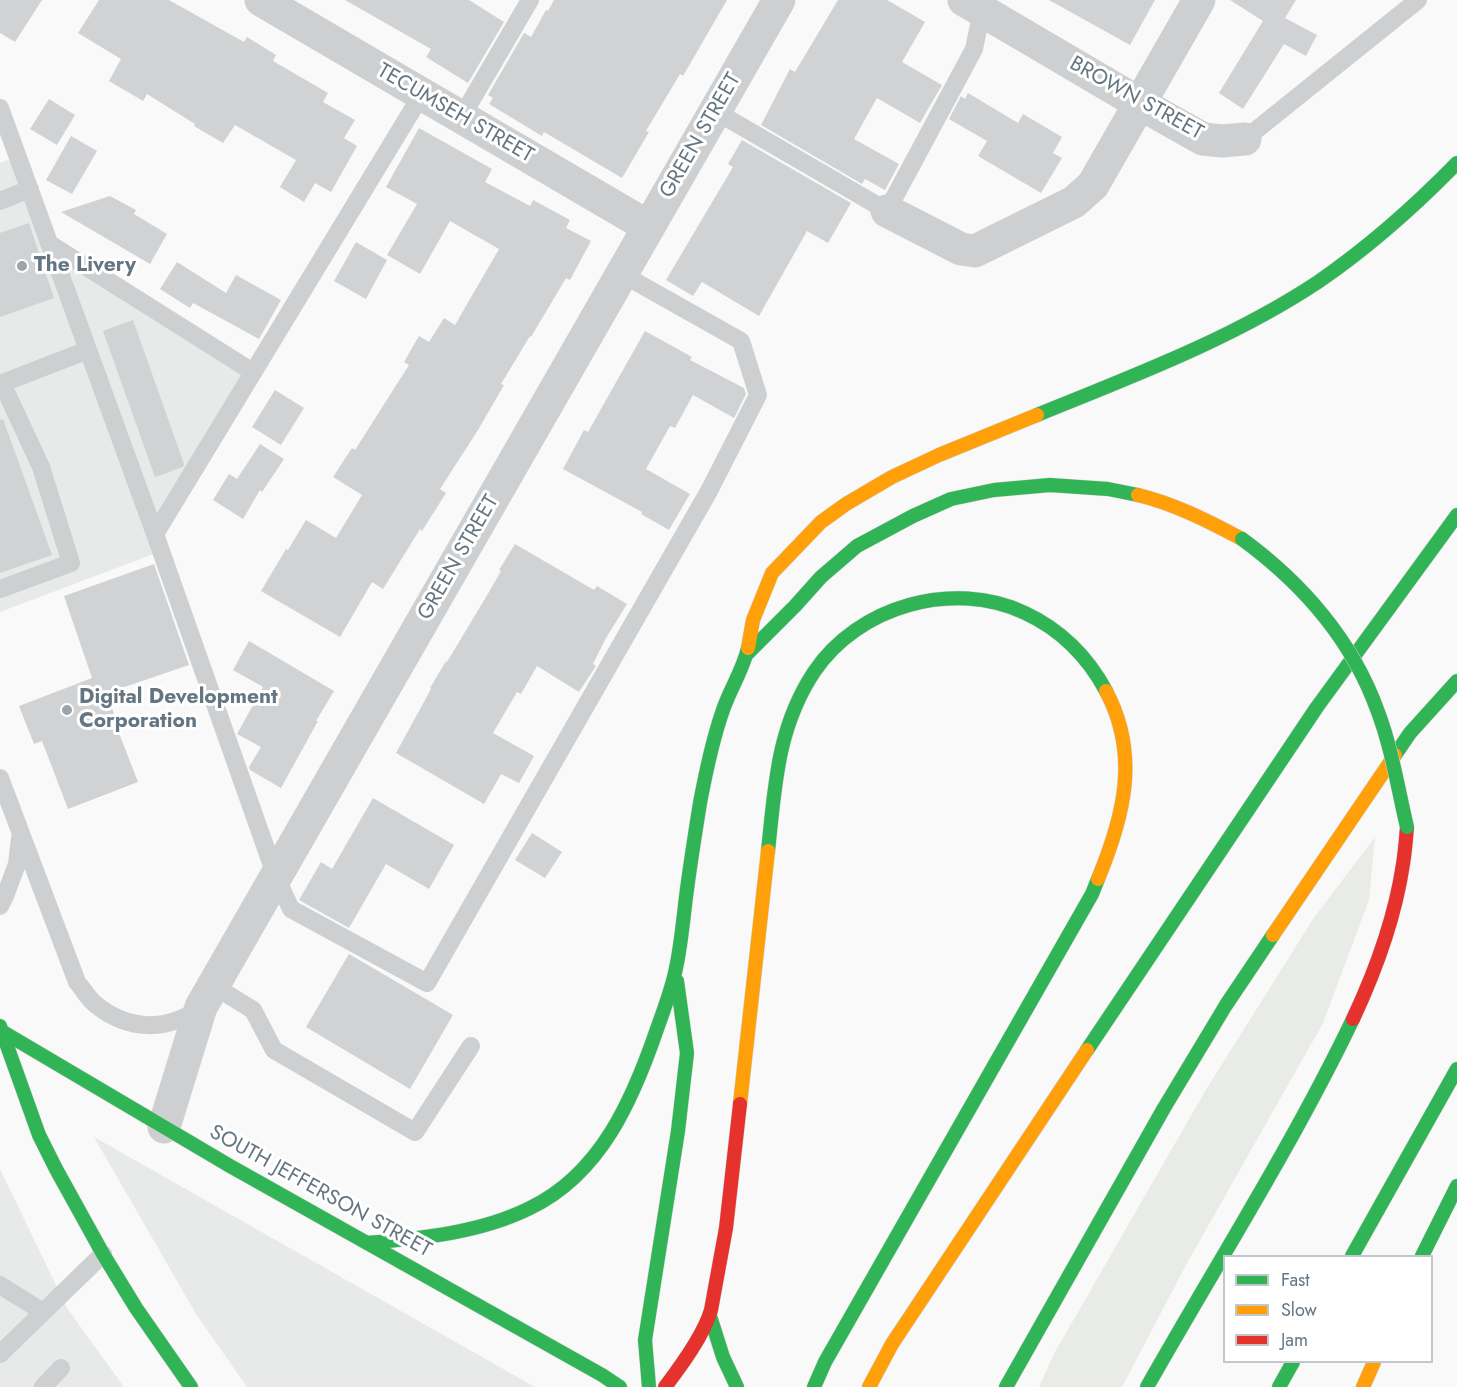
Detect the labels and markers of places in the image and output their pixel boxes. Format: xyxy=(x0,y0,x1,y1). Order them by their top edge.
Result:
place label: The Livery xyxy=(34,253,136,279)
marker: The Livery xyxy=(15,259,29,273)
place label: Digital Development Corporation xyxy=(79,685,278,735)
marker: Digital Development Corporation xyxy=(60,703,74,717)

